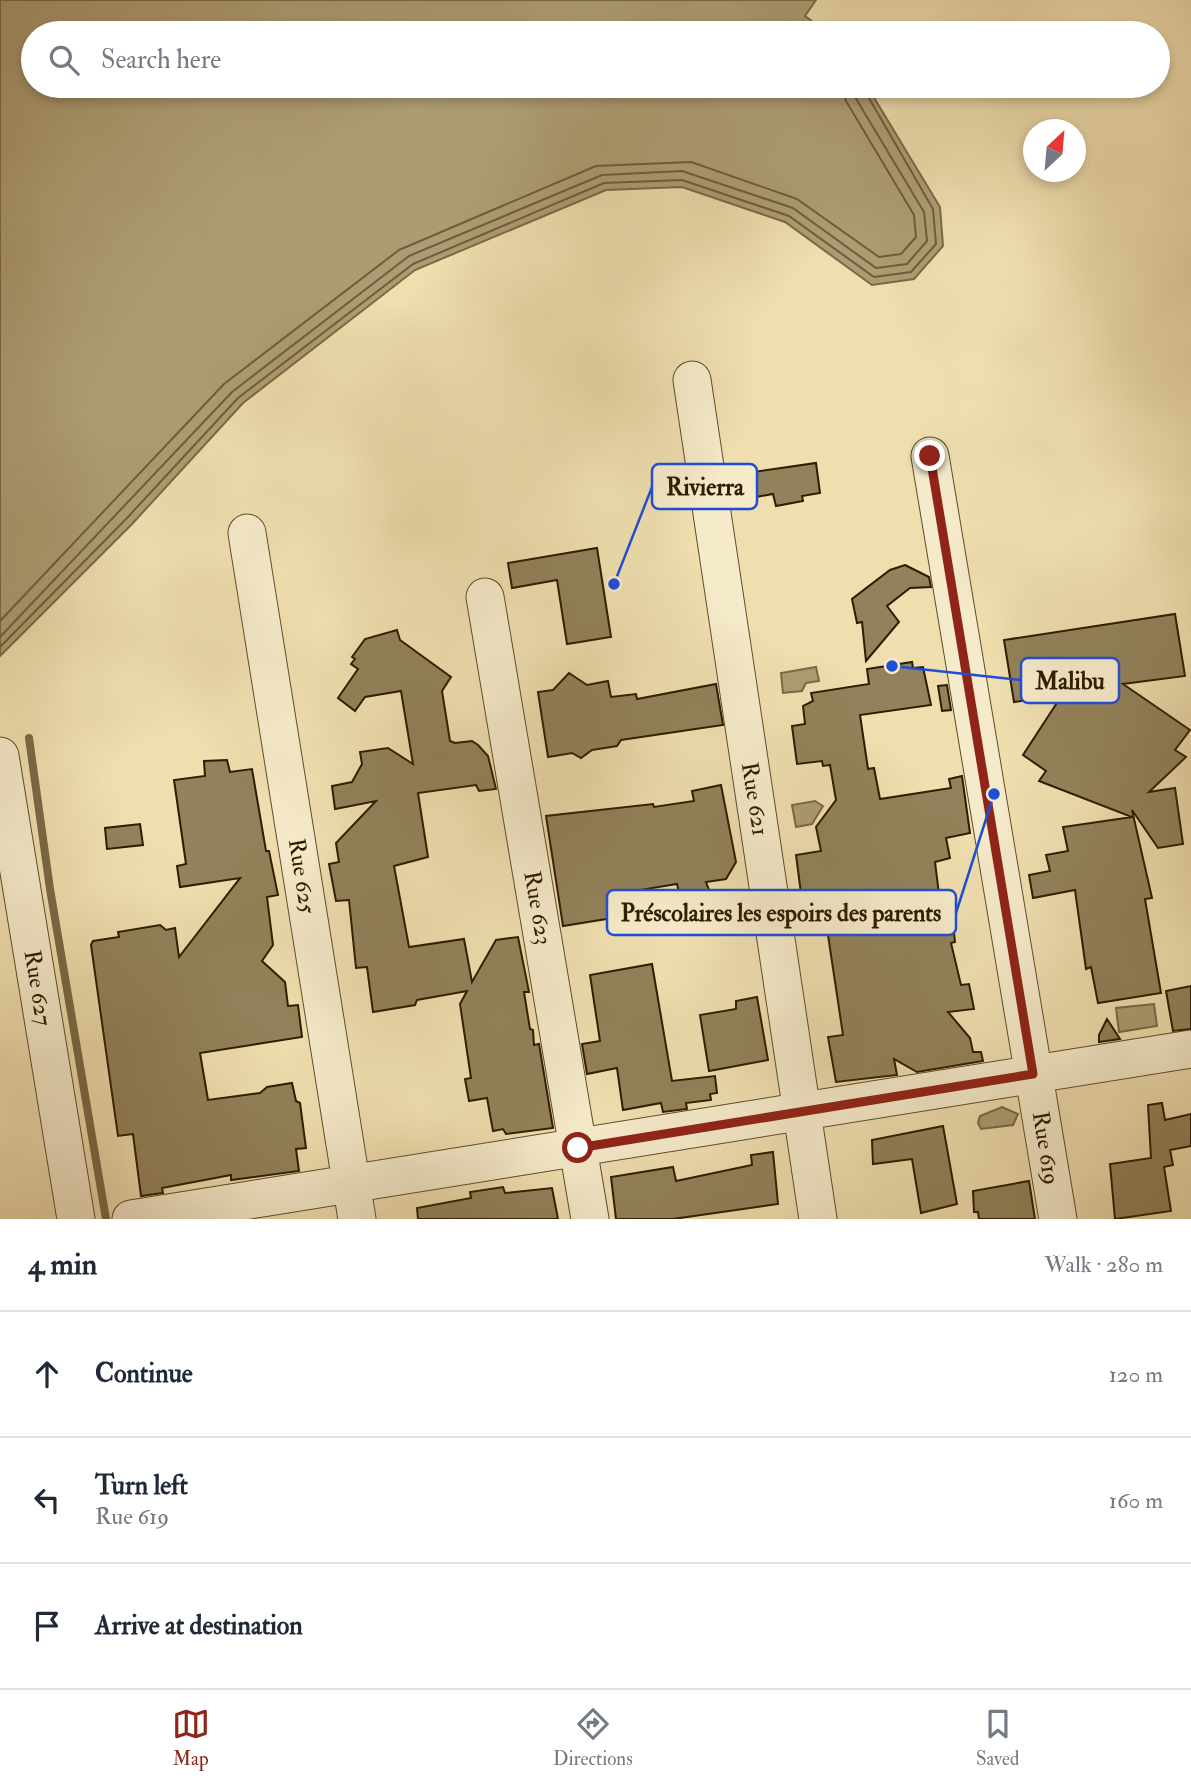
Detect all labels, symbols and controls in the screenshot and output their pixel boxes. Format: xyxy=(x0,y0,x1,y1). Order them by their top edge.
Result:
search box xyxy=(21,21,1170,98)
icon: search xyxy=(45,41,83,79)
text: Search here xyxy=(101,44,221,76)
north arrow xyxy=(1023,119,1086,182)
route end xyxy=(914,440,945,471)
callout: Rivierra xyxy=(652,464,757,509)
text: Rivierra xyxy=(666,472,745,503)
callout: Malibu xyxy=(1021,658,1119,703)
text: Malibu xyxy=(1034,666,1105,697)
street label: Rue 621 xyxy=(735,760,775,838)
street label: Rue 625 xyxy=(282,836,322,916)
street label: Rue 623 xyxy=(517,869,559,947)
callout: Préscolaires les espoirs des parents xyxy=(607,890,956,935)
text: Préscolaires les espoirs des parents xyxy=(621,898,941,929)
street label: Rue 627 xyxy=(18,948,58,1028)
street label: Rue 619 xyxy=(1026,1109,1066,1187)
route start xyxy=(562,1132,593,1163)
text: 4 min xyxy=(28,1246,97,1283)
text: Walk · 280 m xyxy=(1044,1250,1163,1279)
icon: ahead xyxy=(28,1355,66,1393)
text: Continue xyxy=(95,1358,193,1390)
text: 120 m xyxy=(1109,1360,1163,1389)
text: Turn left xyxy=(95,1470,188,1502)
icon: left xyxy=(28,1481,66,1519)
text: 160 m xyxy=(1109,1486,1163,1515)
text: Rue 619 xyxy=(95,1502,169,1531)
icon: arrive xyxy=(28,1607,66,1645)
text: Arrive at destination xyxy=(95,1610,303,1642)
tab: Map xyxy=(172,1705,210,1771)
tab: Directions xyxy=(553,1705,633,1771)
tab: Saved xyxy=(976,1705,1019,1771)

